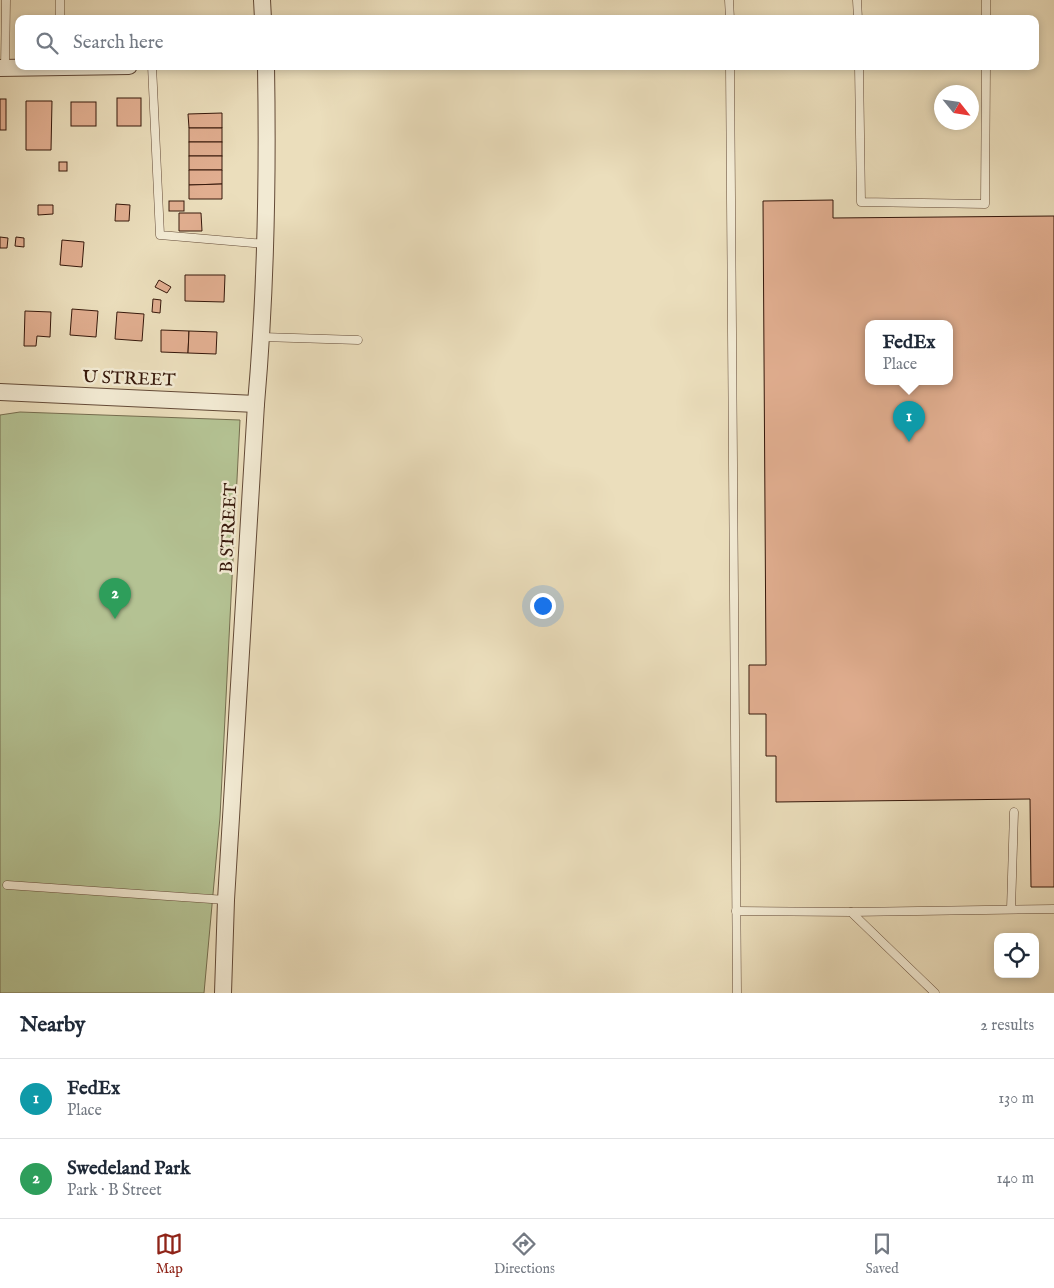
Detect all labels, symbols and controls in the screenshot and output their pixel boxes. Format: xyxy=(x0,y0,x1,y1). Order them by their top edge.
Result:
search box xyxy=(15,15,1039,70)
icon: search xyxy=(33,29,61,57)
text: Search here xyxy=(73,31,164,55)
north arrow xyxy=(934,85,979,130)
popup xyxy=(865,320,953,385)
text: FedEx xyxy=(882,331,936,355)
text: Place xyxy=(882,355,917,375)
street label: U STREET xyxy=(82,366,176,393)
pin: 1 xyxy=(893,401,925,442)
street label: B STREET xyxy=(216,483,243,574)
pin: 2 xyxy=(99,578,131,619)
your location xyxy=(530,593,556,619)
map controls xyxy=(994,933,1039,978)
button: locate xyxy=(994,933,1039,978)
text: Nearby xyxy=(20,1012,85,1039)
text: 2 results xyxy=(980,1016,1034,1036)
text: FedEx xyxy=(67,1077,120,1101)
text: 1 xyxy=(33,1089,39,1109)
text: 130 m xyxy=(998,1089,1034,1109)
text: Place xyxy=(67,1101,102,1121)
text: Swedeland Park xyxy=(67,1157,190,1181)
text: 2 xyxy=(32,1169,40,1189)
text: 140 m xyxy=(996,1169,1034,1189)
text: Park · B Street xyxy=(67,1181,162,1201)
tab: Map xyxy=(155,1230,183,1278)
tab: Directions xyxy=(494,1230,555,1278)
tab: Saved xyxy=(866,1230,899,1278)

